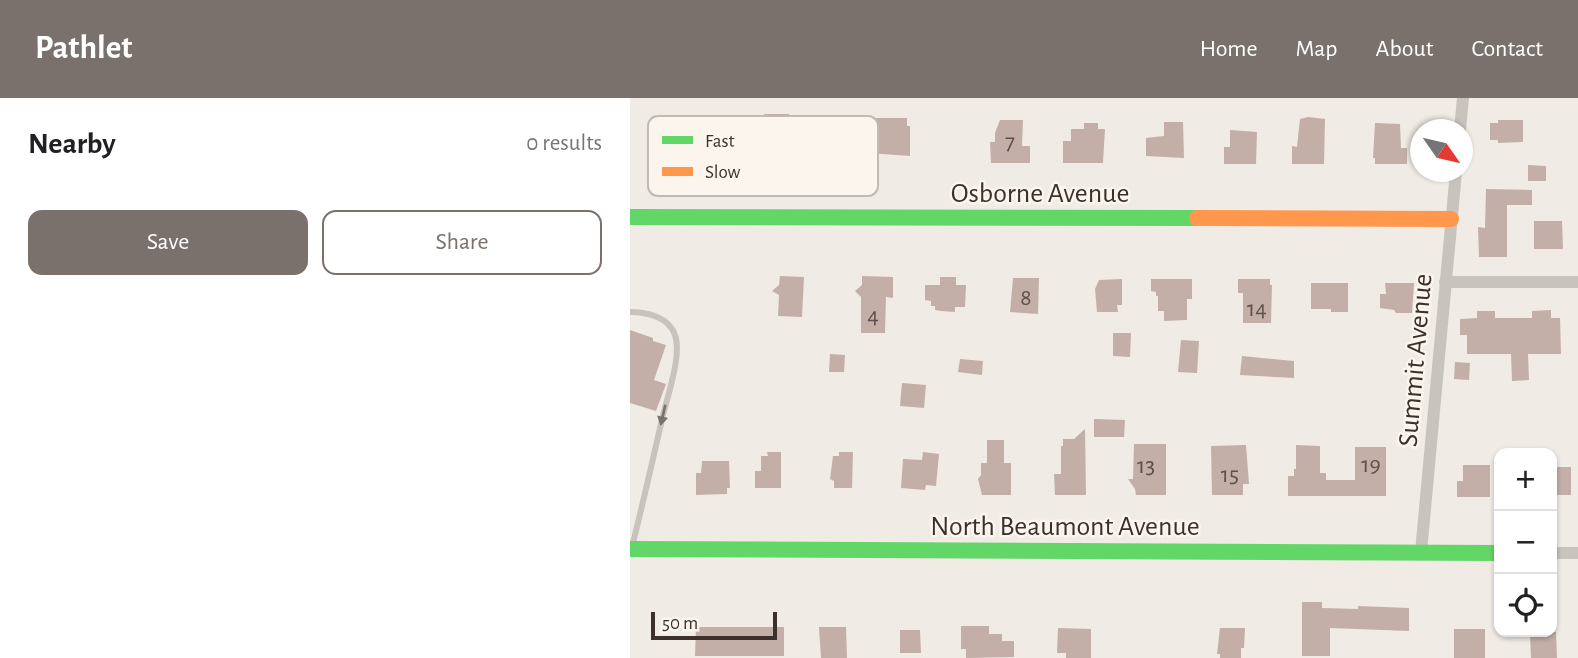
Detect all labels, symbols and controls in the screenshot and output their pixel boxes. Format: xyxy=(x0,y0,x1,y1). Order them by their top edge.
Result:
text: Pathlet xyxy=(35,32,133,65)
text: Home xyxy=(1200,37,1258,61)
text: Map xyxy=(1296,37,1338,61)
text: About xyxy=(1376,37,1433,61)
text: Contact xyxy=(1471,37,1543,61)
legend xyxy=(648,116,878,196)
north arrow xyxy=(1410,119,1473,182)
text: Nearby xyxy=(28,129,116,159)
house number: 7 xyxy=(1005,130,1015,154)
text: 0 results xyxy=(526,132,602,155)
text: Fast xyxy=(705,132,735,151)
text: Slow xyxy=(705,163,741,182)
street label: Osborne Avenue xyxy=(951,180,1129,208)
button: Save xyxy=(28,210,308,275)
button: Share xyxy=(322,210,602,275)
street label: Summit Avenue xyxy=(1394,272,1438,448)
house number: 8 xyxy=(1020,286,1032,310)
house number: 14 xyxy=(1247,297,1267,321)
house number: 4 xyxy=(867,304,879,328)
one-way arrow xyxy=(658,404,669,426)
map controls xyxy=(1494,448,1557,637)
button: + xyxy=(1494,448,1557,511)
house number: 19 xyxy=(1361,453,1381,477)
house number: 13 xyxy=(1137,454,1155,478)
house number: 15 xyxy=(1221,463,1239,487)
button: − xyxy=(1494,511,1557,574)
street label: North Beaumont Avenue xyxy=(930,513,1200,541)
button: locate xyxy=(1494,574,1557,637)
scale bar xyxy=(651,609,777,641)
text: 50 m xyxy=(662,614,698,633)

